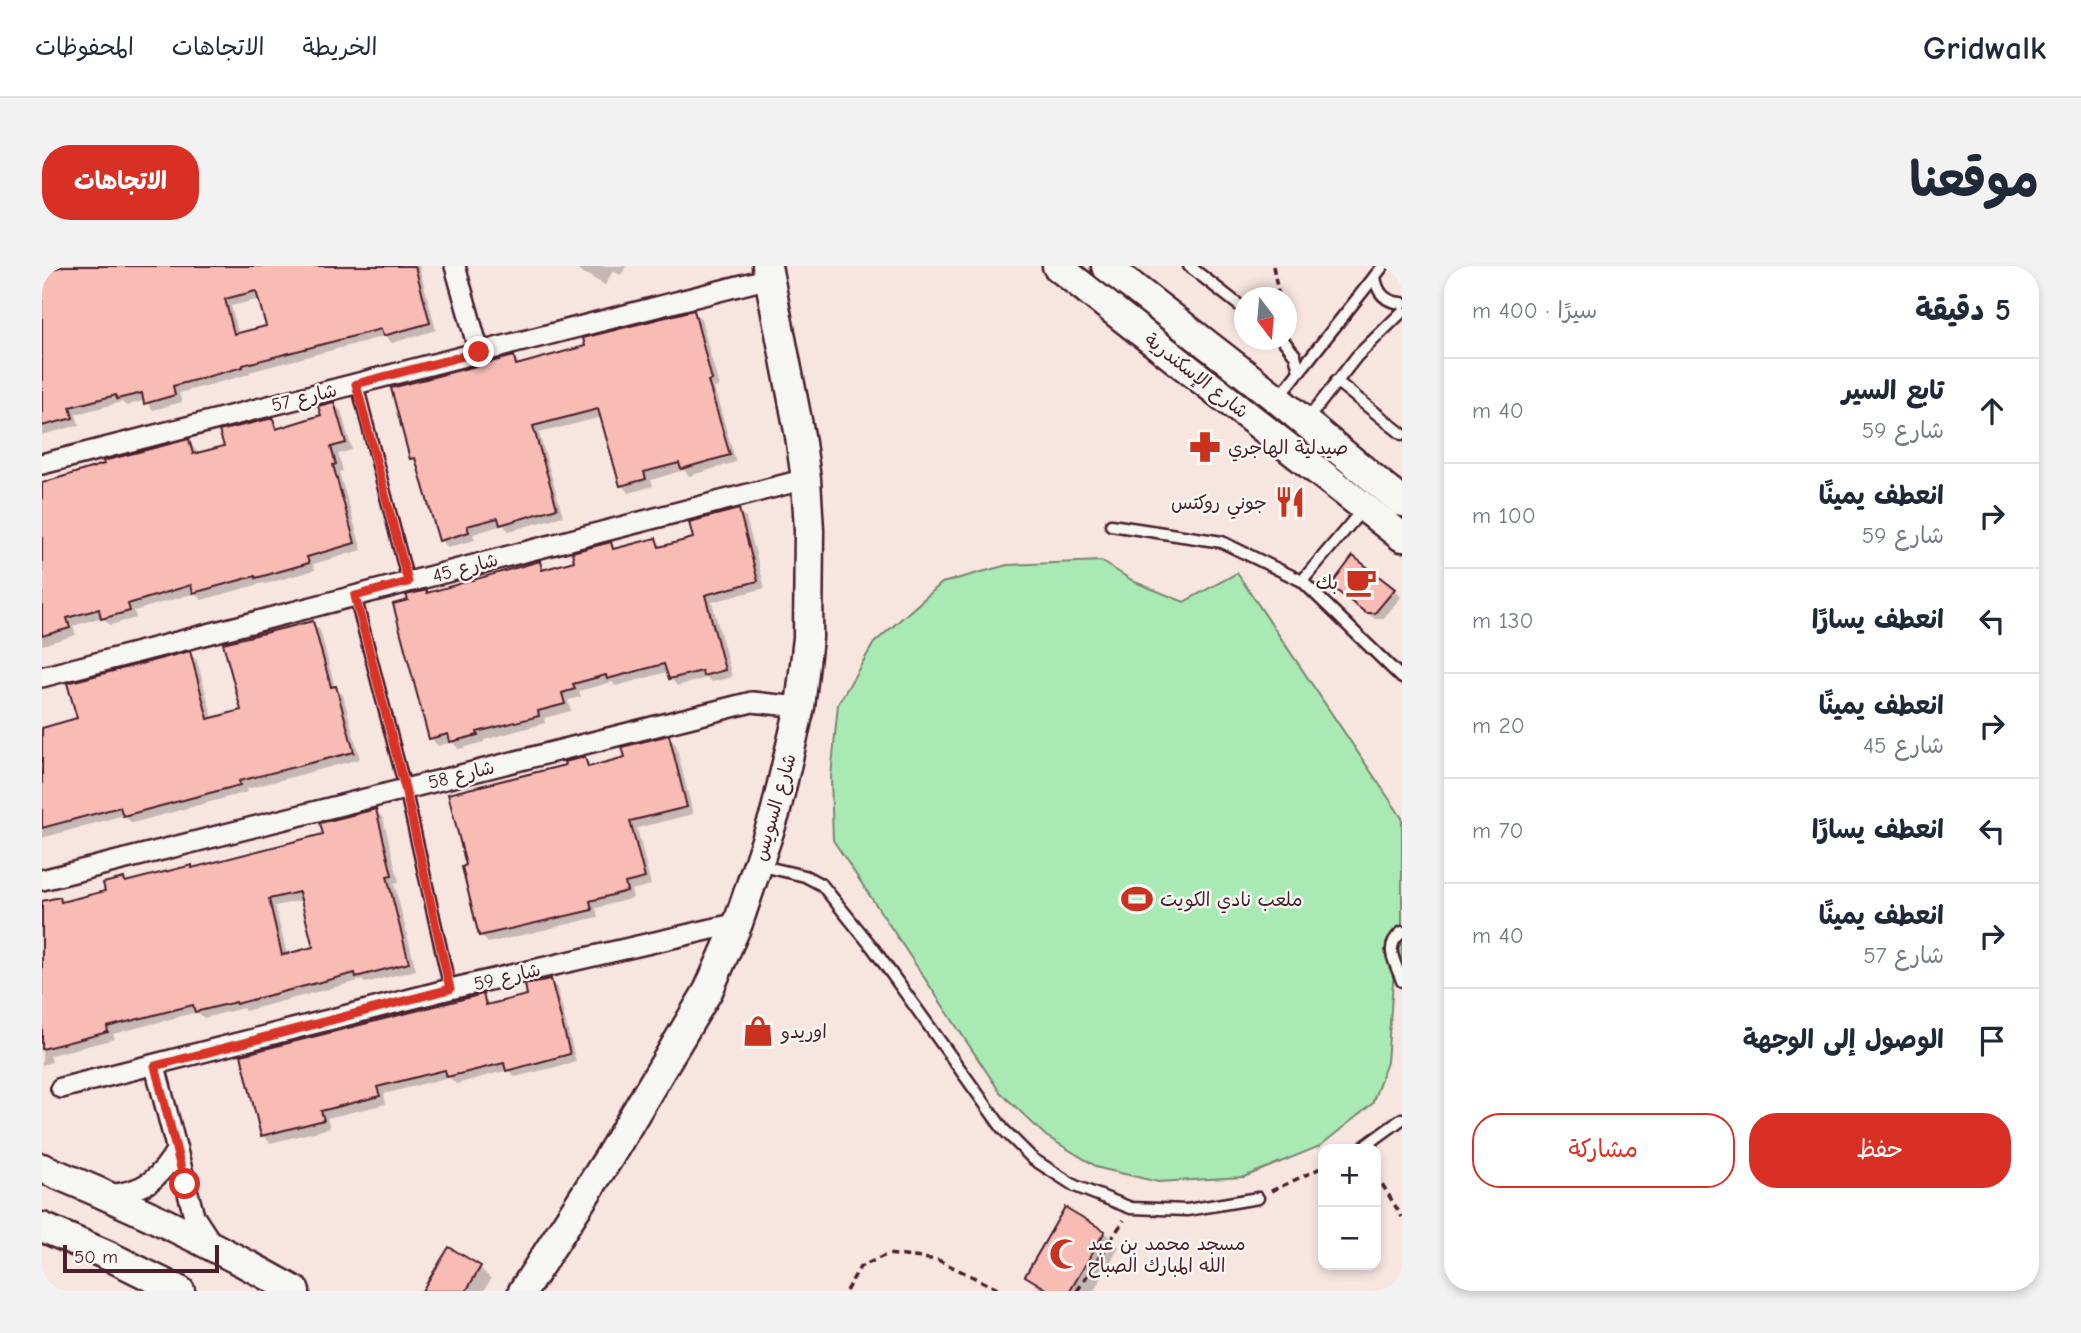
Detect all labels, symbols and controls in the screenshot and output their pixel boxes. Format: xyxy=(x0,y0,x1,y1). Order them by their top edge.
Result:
text: Gridwalk xyxy=(1923,29,2046,67)
text: المحفوظات xyxy=(35,33,134,61)
text: الاتجاهات xyxy=(172,33,265,61)
text: الخريطة xyxy=(303,33,377,61)
button: الاتجاهات xyxy=(42,145,199,220)
text: موقعنا xyxy=(1909,152,2039,208)
north arrow xyxy=(1234,287,1297,350)
text: 5 دقيقة xyxy=(1915,293,2011,328)
text: سيرًا · 400 m xyxy=(1472,297,1597,324)
street label: شارع الإسكندرية xyxy=(1139,329,1253,425)
route end xyxy=(463,336,494,367)
text: تابع السير xyxy=(1842,376,1944,406)
street label: شارع 57 xyxy=(269,379,340,419)
icon: ahead xyxy=(1973,392,2011,430)
text: 40 m xyxy=(1472,397,1524,424)
text: شارع 59 xyxy=(1862,417,1944,444)
pharmacy icon: صيدلية الهاجري xyxy=(1188,430,1222,464)
place label: صيدلية الهاجري xyxy=(1228,437,1348,462)
text: انعطف يمينًا xyxy=(1819,481,1944,511)
restaurant icon: جوني روكتس xyxy=(1273,485,1307,519)
place label: جوني روكتس xyxy=(1171,492,1267,519)
icon: right xyxy=(1973,497,2011,535)
text: 100 m xyxy=(1472,502,1536,529)
text: شارع 59 xyxy=(1862,522,1944,549)
street label: شارع 45 xyxy=(430,549,501,589)
cafe icon: بك xyxy=(1344,565,1378,599)
place label: بك xyxy=(1315,572,1338,594)
icon: left xyxy=(1973,602,2011,640)
text: انعطف يسارًا xyxy=(1812,605,1944,635)
text: 130 m xyxy=(1472,607,1533,634)
text: انعطف يمينًا xyxy=(1819,691,1944,721)
icon: right xyxy=(1973,707,2011,745)
text: 20 m xyxy=(1472,712,1525,739)
text: شارع 45 xyxy=(1863,732,1944,759)
street label: شارع السويس xyxy=(749,751,803,864)
street label: شارع 58 xyxy=(426,756,497,796)
icon: left xyxy=(1973,812,2011,850)
text: انعطف يسارًا xyxy=(1812,815,1944,845)
text: 70 m xyxy=(1472,817,1524,844)
sports icon: ملعب نادي الكويت xyxy=(1120,882,1154,916)
place label: ملعب نادي الكويت xyxy=(1160,889,1303,914)
text: انعطف يمينًا xyxy=(1819,901,1944,931)
icon: right xyxy=(1973,917,2011,955)
text: 40 m xyxy=(1472,922,1524,949)
text: شارع 57 xyxy=(1863,942,1944,969)
street label: شارع 59 xyxy=(472,959,543,997)
shop icon: اوريدو xyxy=(741,1014,775,1048)
place label: اوريدو xyxy=(780,1021,827,1044)
icon: arrive xyxy=(1973,1022,2011,1060)
text: الوصول إلى الوجهة xyxy=(1743,1025,1944,1055)
button: مشاركة xyxy=(1472,1113,1735,1188)
button: حفظ xyxy=(1749,1113,2011,1188)
map controls xyxy=(1318,1144,1381,1270)
button: + xyxy=(1318,1144,1381,1207)
route start xyxy=(169,1168,200,1199)
button: − xyxy=(1318,1207,1381,1270)
place label: مسجد محمد بن عبد الله المبارك الصباح xyxy=(1088,1233,1245,1278)
mosque icon: مسجد محمد بن عبد الله المبارك الصباح xyxy=(1048,1237,1082,1271)
scale bar xyxy=(63,1242,219,1274)
text: 50 m xyxy=(74,1246,118,1268)

